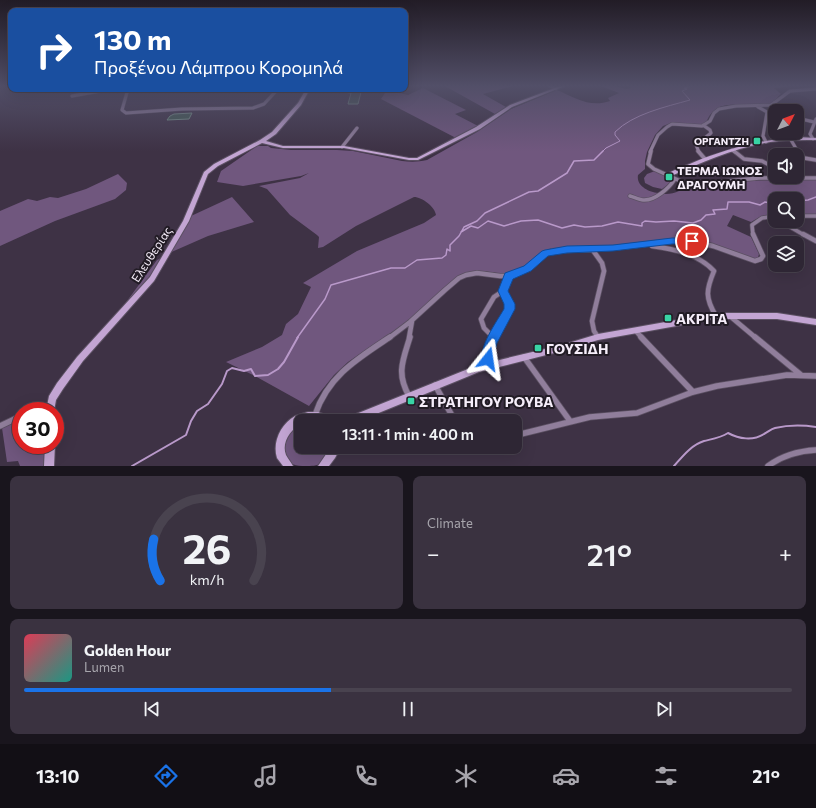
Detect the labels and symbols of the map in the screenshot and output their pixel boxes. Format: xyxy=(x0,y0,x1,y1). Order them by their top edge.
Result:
north arrow xyxy=(768,104,804,140)
place label: ΟΡΓΑΝΤΖΗ xyxy=(694,135,749,147)
marker: ΟΡΓΑΝΤΖΗ xyxy=(752,136,762,146)
place label: ΤΕΡΜΑ ΙΩΝΟΣ ΔΡΑΓΟΥΜΗ xyxy=(677,163,762,191)
marker: ΤΕΡΜΑ ΙΩΝΟΣ ΔΡΑΓΟΥΜΗ xyxy=(664,172,674,182)
street label: Ελευθερίας xyxy=(128,224,174,284)
pin xyxy=(675,224,709,258)
place label: ΑΚΡΙΤΑ xyxy=(676,310,727,327)
marker: ΑΚΡΙΤΑ xyxy=(663,313,673,323)
position arrow xyxy=(467,338,509,380)
place label: ΓΟΥΣΙΔΗ xyxy=(546,340,609,357)
marker: ΓΟΥΣΙΔΗ xyxy=(533,343,543,353)
place label: ΣΤΡΑΤΗΓΟΥ ΡΟΥΒΑ xyxy=(419,393,553,410)
marker: ΣΤΡΑΤΗΓΟΥ ΡΟΥΒΑ xyxy=(406,396,416,406)
speed limit sign: 30 xyxy=(12,402,64,454)

